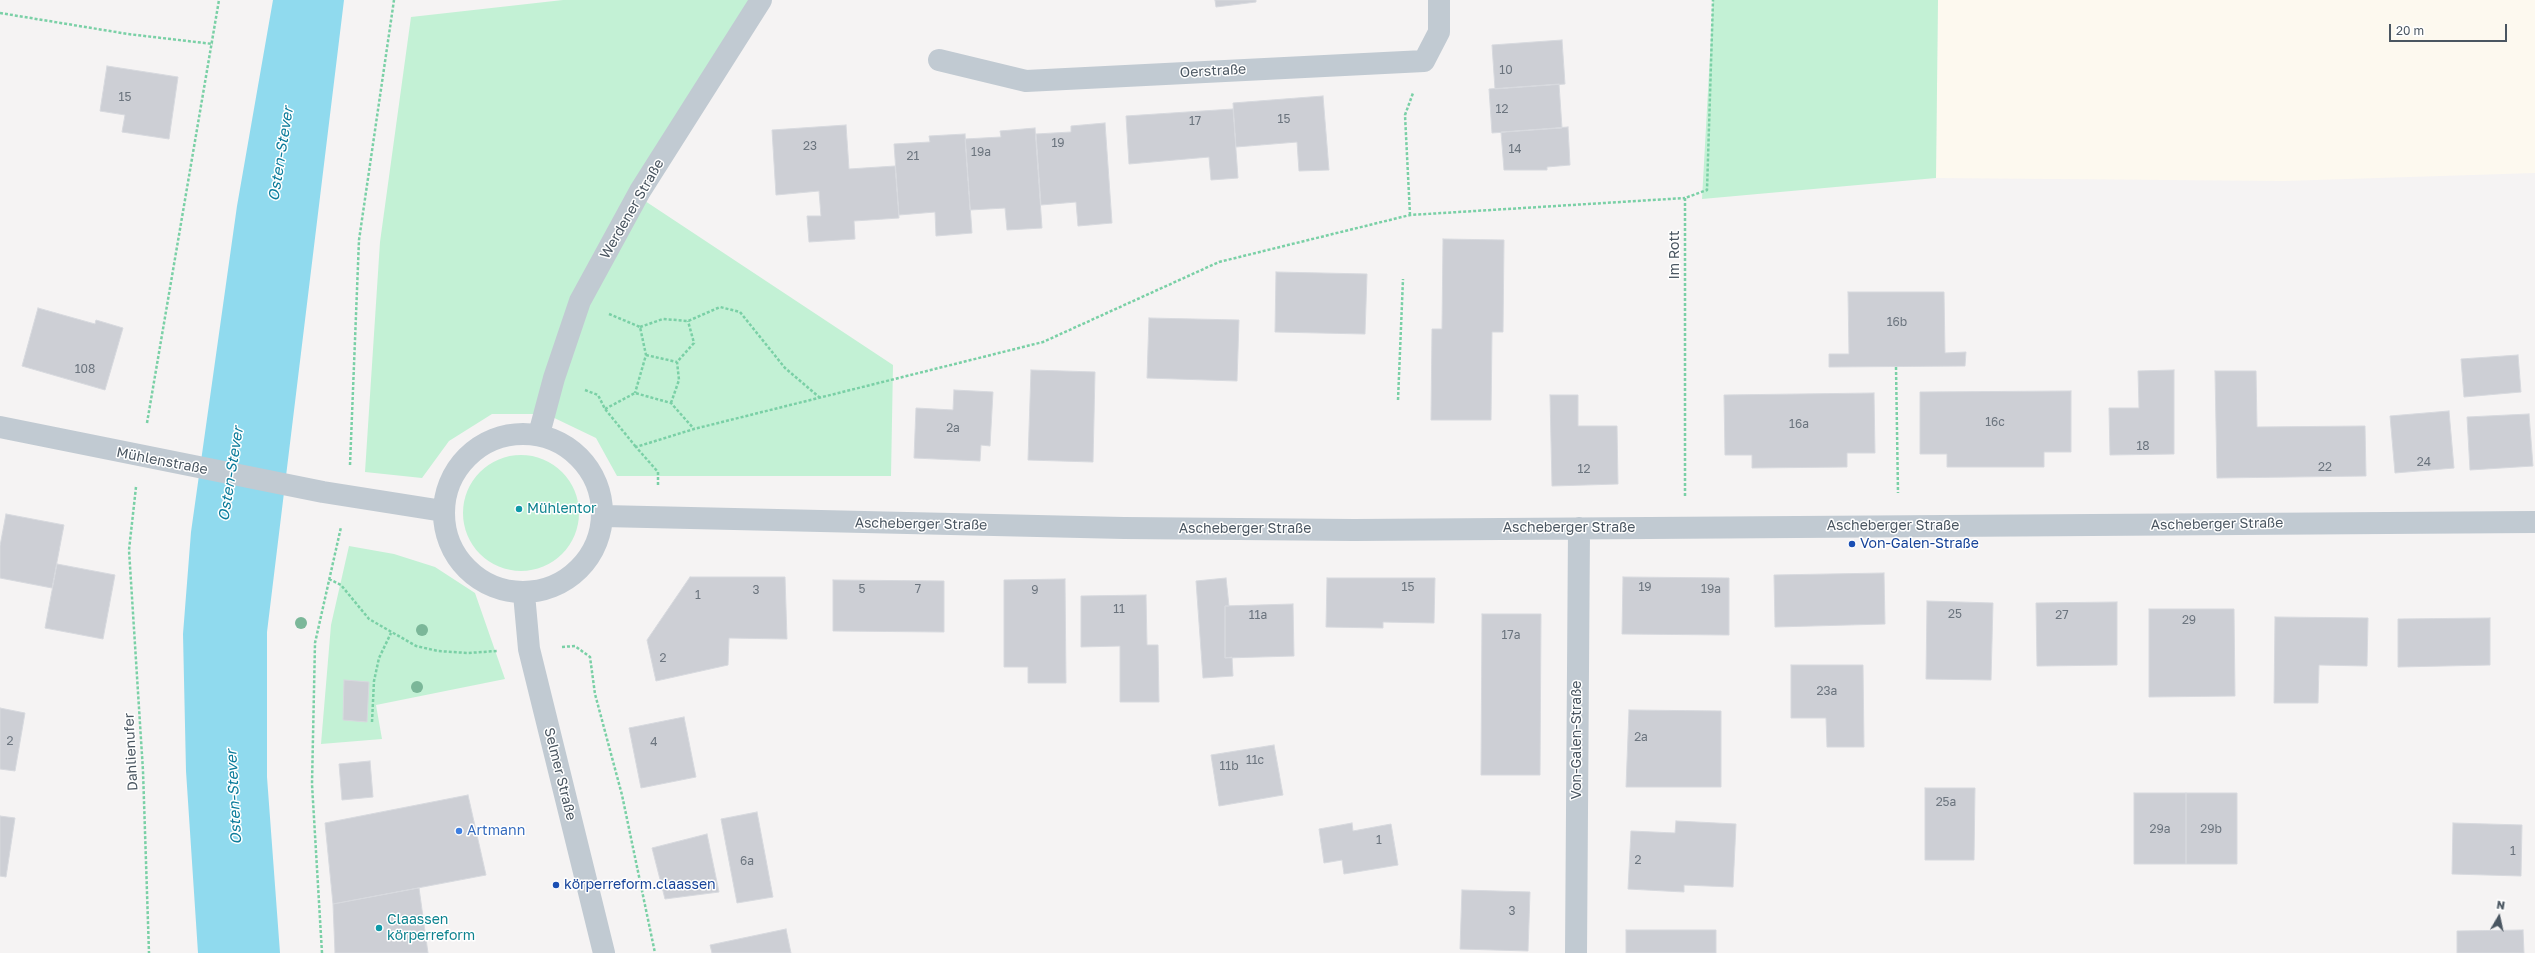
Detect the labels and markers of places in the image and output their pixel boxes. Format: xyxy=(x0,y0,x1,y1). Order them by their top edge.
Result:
place label: Mühlentor xyxy=(527,501,597,517)
marker: Mühlentor xyxy=(514,504,524,514)
place label: Von-Galen-Straße xyxy=(1860,536,1979,552)
marker: Von-Galen-Straße xyxy=(1847,539,1857,549)
place label: Artmann xyxy=(467,823,525,839)
marker: Artmann xyxy=(454,826,464,836)
place label: körperreform.claassen xyxy=(564,877,716,893)
marker: körperreform.claassen xyxy=(551,880,561,890)
place label: Claassen körperreform xyxy=(387,912,475,944)
marker: Claassen körperreform xyxy=(374,923,384,933)

